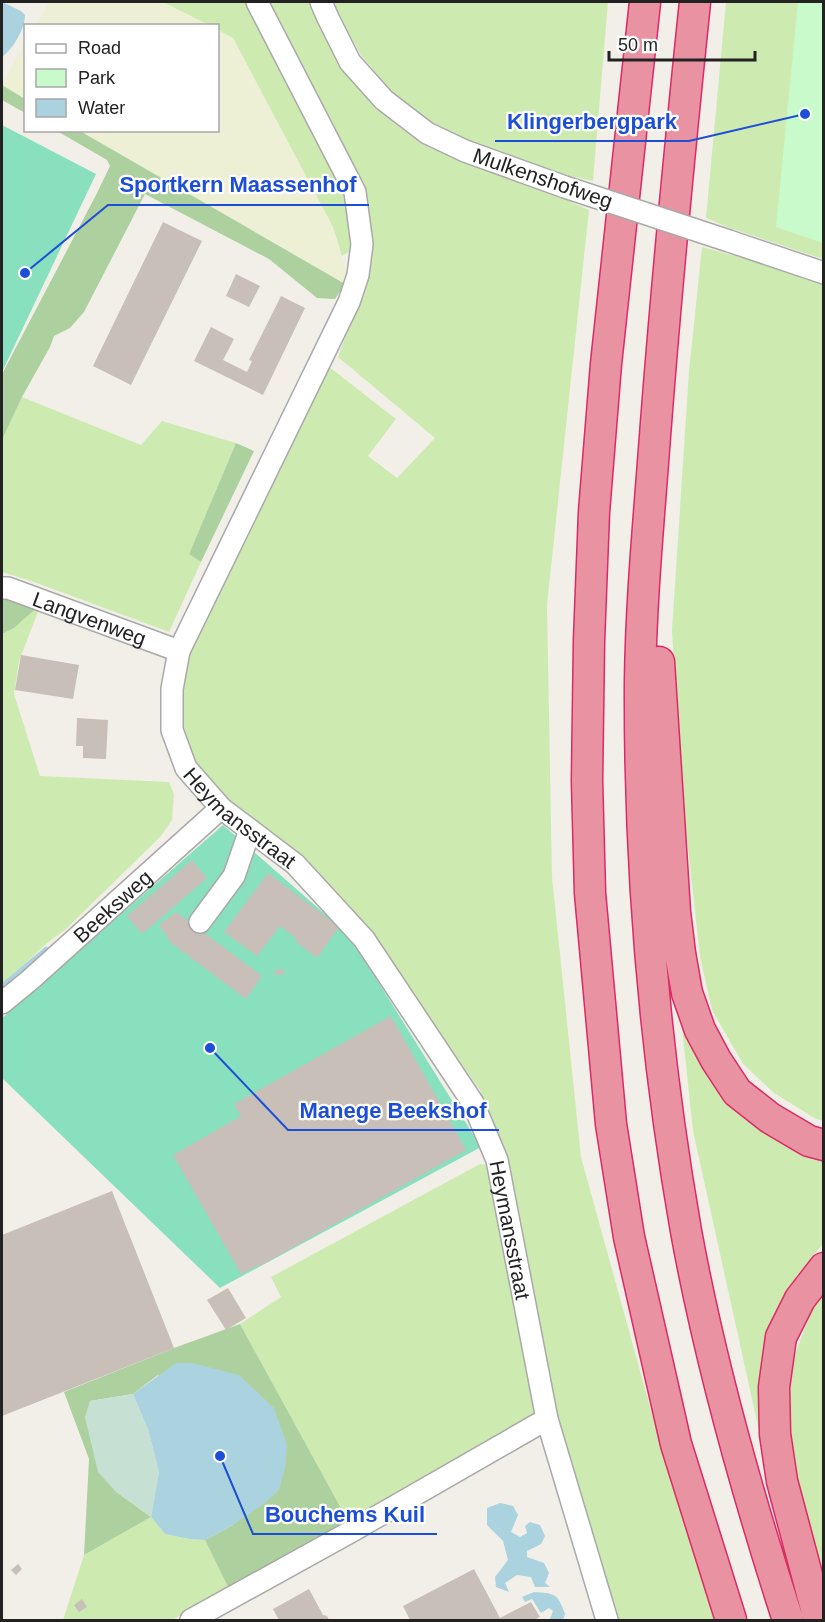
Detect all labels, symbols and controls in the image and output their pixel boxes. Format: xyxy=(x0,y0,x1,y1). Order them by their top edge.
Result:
legend xyxy=(24,24,219,132)
scale bar xyxy=(609,24,754,62)
text: 50 m xyxy=(618,35,658,55)
text: Road xyxy=(78,38,121,58)
text: Park xyxy=(78,68,116,88)
text: Water xyxy=(78,98,125,118)
callout: Klingerbergpark xyxy=(495,101,689,141)
text: Klingerbergpark xyxy=(507,109,678,134)
street label: Mulkenshofweg xyxy=(470,143,616,213)
callout: Sportkern Maassenhof xyxy=(108,165,369,205)
text: Sportkern Maassenhof xyxy=(119,172,357,197)
street label: Langvenweg xyxy=(30,587,150,649)
street label: Heymansstraat xyxy=(179,763,301,872)
street label: Beeksweg xyxy=(69,865,156,947)
callout: Manege Beekshof xyxy=(288,1090,499,1130)
text: Manege Beekshof xyxy=(299,1098,487,1123)
street label: Heymansstraat xyxy=(486,1158,535,1301)
callout: Bouchems Kuil xyxy=(253,1494,437,1534)
text: Bouchems Kuil xyxy=(265,1502,425,1527)

